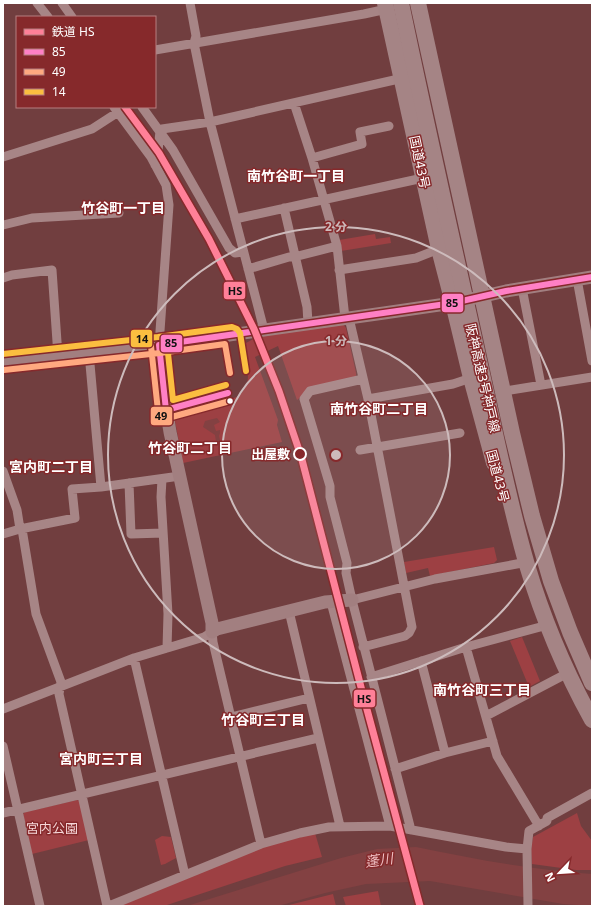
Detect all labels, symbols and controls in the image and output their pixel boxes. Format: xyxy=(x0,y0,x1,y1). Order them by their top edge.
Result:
legend xyxy=(16,16,156,108)
text: 鉄道 HS xyxy=(52,23,95,40)
text: 85 xyxy=(52,43,66,60)
text: 49 xyxy=(52,63,66,80)
text: 14 xyxy=(52,83,66,100)
street label: 国道43号 xyxy=(406,134,434,190)
district label: 南竹谷町一丁目 xyxy=(247,166,345,185)
district label: 竹谷町一丁目 xyxy=(81,198,165,217)
text: 2 分 xyxy=(325,218,347,235)
line badge: HS xyxy=(223,281,246,300)
text: HS xyxy=(228,283,242,298)
line badge: 85 xyxy=(441,293,464,313)
text: 85 xyxy=(446,295,458,310)
street label: 阪神高速3号神戸線 xyxy=(462,322,504,434)
line badge: 14 xyxy=(130,329,153,348)
text: 14 xyxy=(136,331,149,346)
text: 1 分 xyxy=(325,332,347,349)
line badge: 85 xyxy=(160,334,183,353)
text: 85 xyxy=(165,335,177,350)
unlabelled marker xyxy=(225,396,235,406)
district label: 南竹谷町二丁目 xyxy=(330,399,428,418)
line badge: 49 xyxy=(150,406,173,426)
text: 49 xyxy=(155,408,167,423)
district label: 竹谷町二丁目 xyxy=(148,438,232,457)
place label: 出屋敷 xyxy=(251,445,290,463)
marker: 出屋敷 xyxy=(293,447,307,461)
centre of rings xyxy=(329,448,343,462)
street label: 国道43号 xyxy=(482,448,514,504)
district label: 宮内町二丁目 xyxy=(9,457,93,476)
district label: 南竹谷町三丁目 xyxy=(433,680,531,699)
line badge: HS xyxy=(353,689,376,708)
text: HS xyxy=(357,691,371,706)
district label: 竹谷町三丁目 xyxy=(221,710,305,729)
district label: 宮内町三丁目 xyxy=(59,749,143,768)
park label: 宮内公園 xyxy=(26,819,78,837)
water label: 蓬川 xyxy=(364,848,396,871)
north arrow xyxy=(539,853,579,893)
text: N xyxy=(541,870,558,885)

